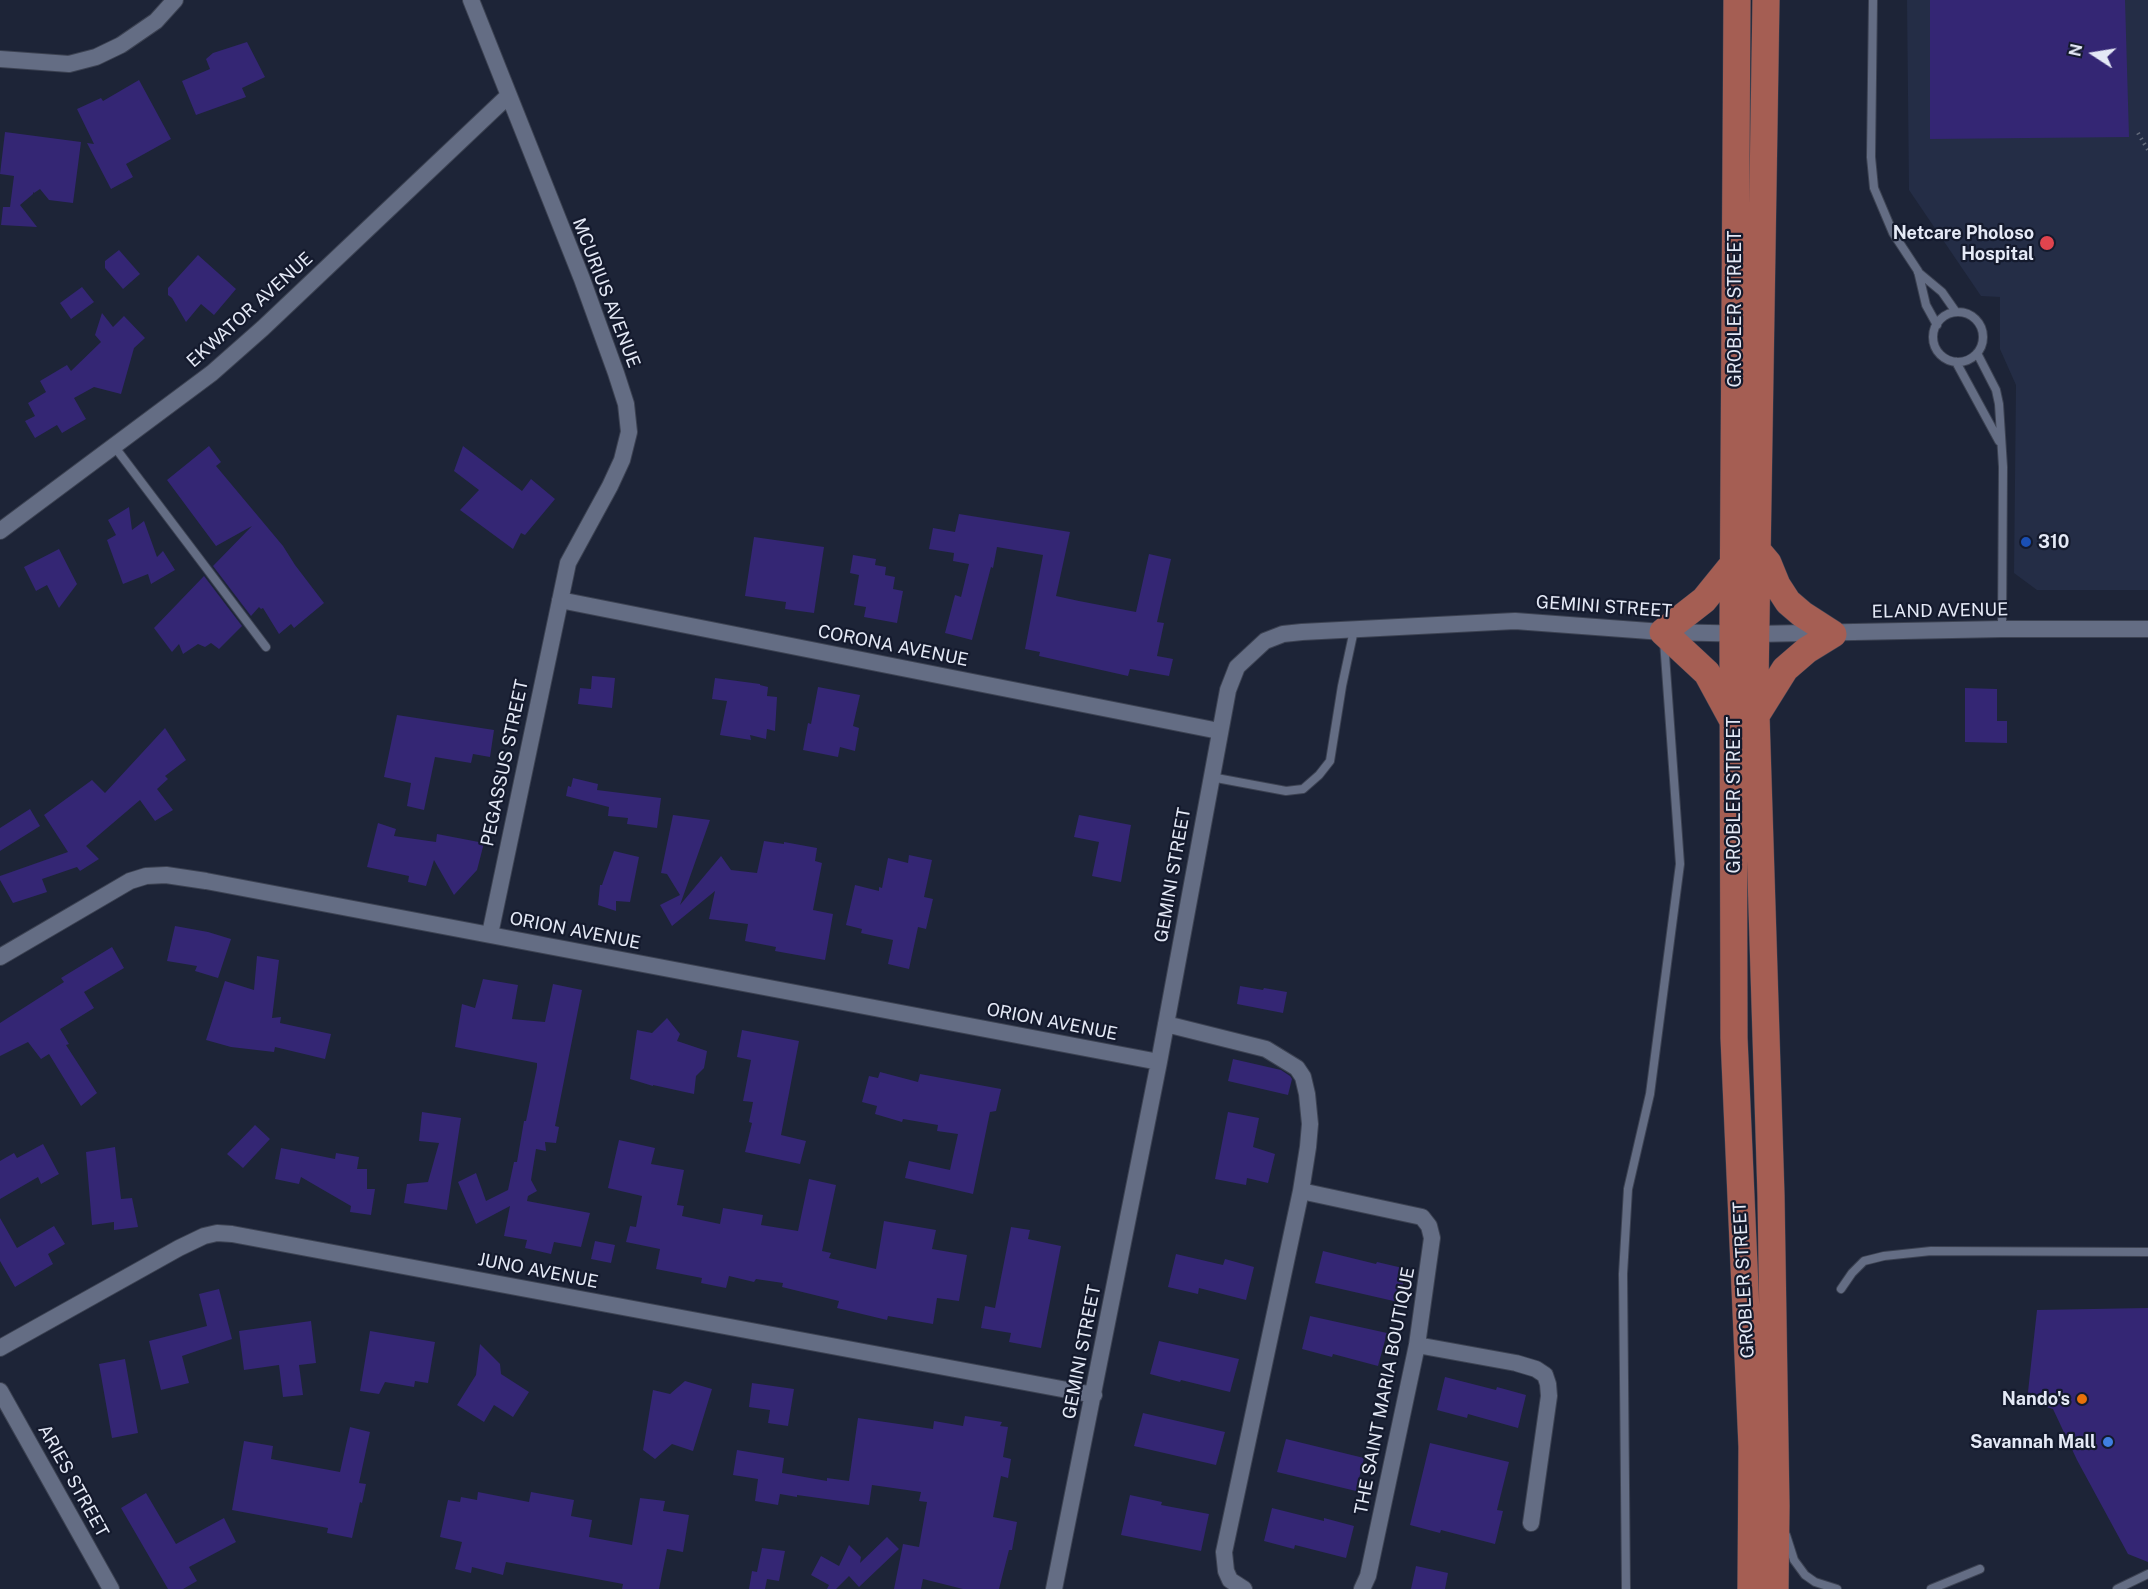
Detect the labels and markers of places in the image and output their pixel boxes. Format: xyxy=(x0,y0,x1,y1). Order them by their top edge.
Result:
place label: Netcare Pholoso Hospital xyxy=(1893,222,2034,264)
marker: Netcare Pholoso Hospital xyxy=(2038,234,2056,252)
place label: 310 xyxy=(2038,531,2069,553)
marker: 310 xyxy=(2019,535,2033,549)
place label: Nando's xyxy=(2002,1388,2070,1410)
marker: Nando's xyxy=(2075,1392,2089,1406)
place label: Savannah Mall xyxy=(1970,1431,2096,1453)
marker: Savannah Mall xyxy=(2101,1435,2115,1449)

